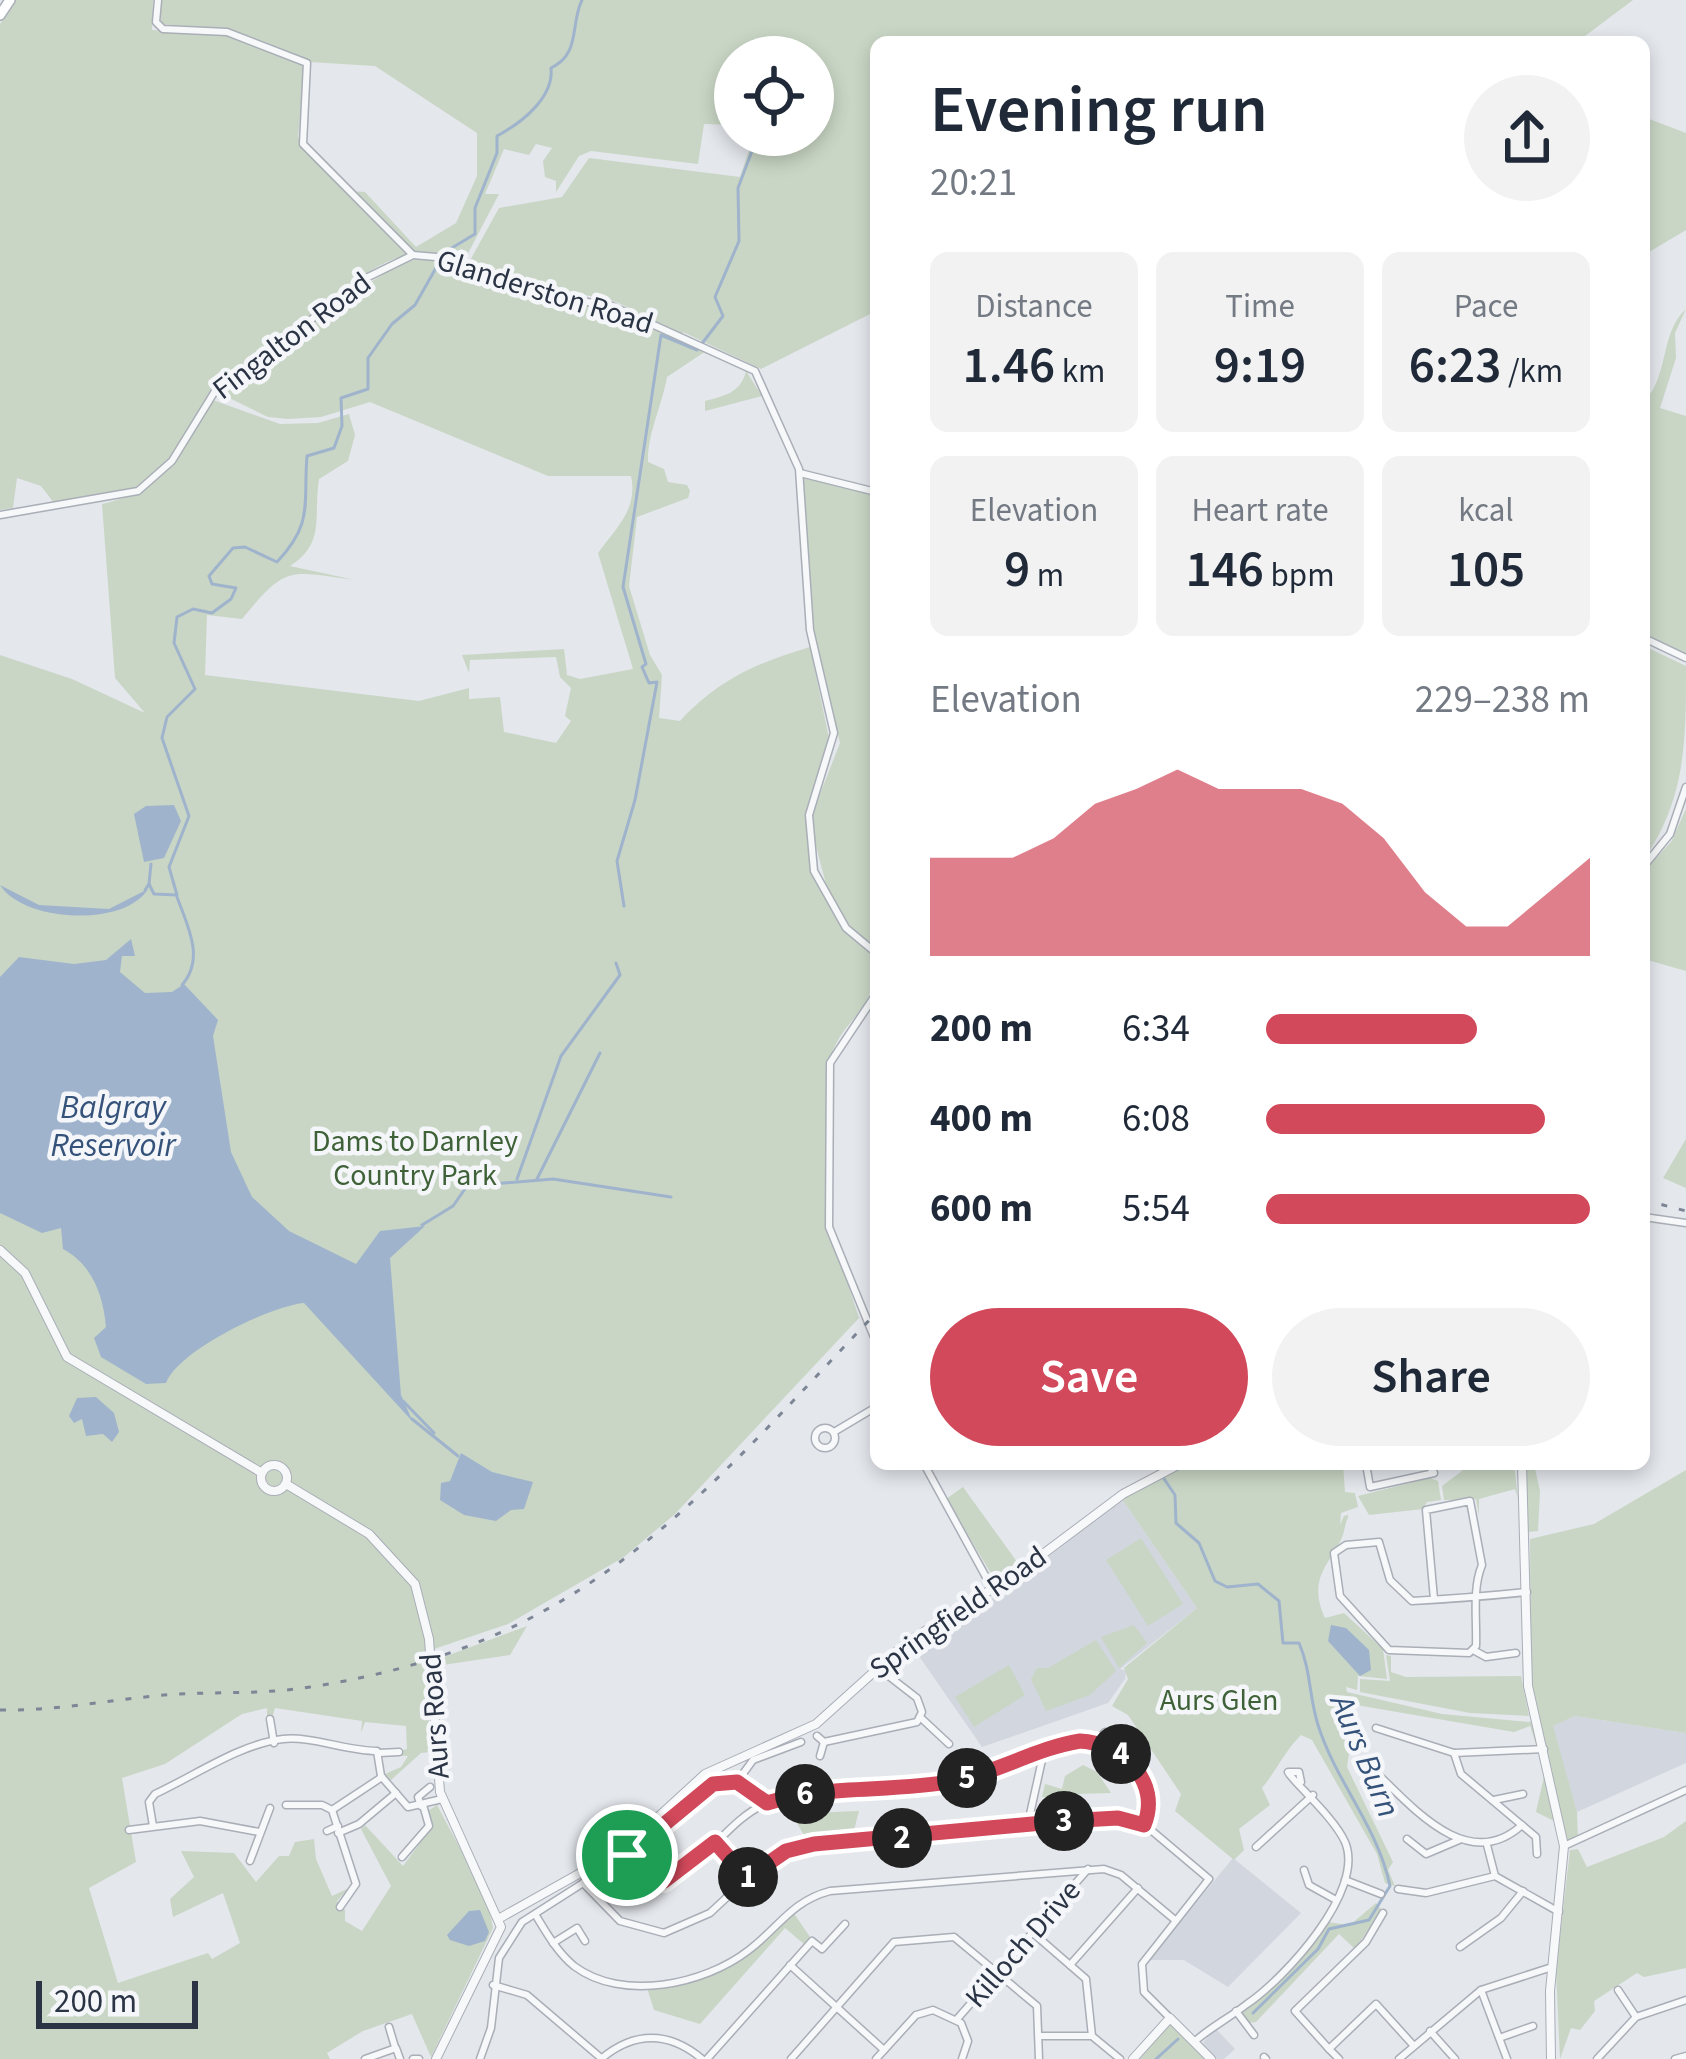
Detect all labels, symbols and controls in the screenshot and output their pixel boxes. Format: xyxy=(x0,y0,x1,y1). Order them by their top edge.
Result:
map controls xyxy=(714,36,834,156)
button: locate xyxy=(714,36,834,156)
text: Evening run xyxy=(930,63,1268,157)
button: share xyxy=(1464,75,1590,201)
text: 20:21 xyxy=(930,155,1017,211)
street label: Glanderston Road xyxy=(431,239,659,345)
street label: Fingalton Road xyxy=(204,262,380,410)
text: Distance xyxy=(975,283,1093,330)
text: Time xyxy=(1225,283,1295,330)
text: Pace xyxy=(1454,283,1518,330)
text: 1.46 xyxy=(963,330,1055,402)
text: 9:19 xyxy=(1214,330,1306,402)
text: 6:23 xyxy=(1409,330,1501,402)
text: km xyxy=(1055,348,1105,395)
text: /km xyxy=(1501,348,1563,395)
text: Elevation xyxy=(970,487,1098,534)
text: Heart rate xyxy=(1191,487,1329,534)
text: kcal xyxy=(1458,487,1514,534)
text: 9 xyxy=(1004,534,1030,606)
text: 146 xyxy=(1185,534,1264,606)
text: 105 xyxy=(1447,534,1525,606)
text: m xyxy=(1030,552,1064,599)
text: bpm xyxy=(1264,552,1335,599)
text: Elevation xyxy=(930,672,1082,728)
text: 229–238 m xyxy=(1415,672,1590,728)
text: 200 m xyxy=(930,1001,1033,1057)
text: 6:34 xyxy=(1122,1001,1190,1057)
water label: Balgray Reservoir xyxy=(50,1084,177,1169)
text: 400 m xyxy=(930,1091,1033,1147)
text: 6:08 xyxy=(1122,1091,1190,1147)
park label: Dams to Darnley Country Park xyxy=(312,1120,518,1197)
text: 600 m xyxy=(930,1181,1033,1237)
text: 5:54 xyxy=(1122,1181,1190,1237)
button: Save xyxy=(930,1308,1248,1446)
button: Share xyxy=(1272,1308,1590,1446)
street label: Springfield Road xyxy=(861,1536,1055,1690)
street label: Aurs Road xyxy=(409,1652,461,1780)
park label: Aurs Glen xyxy=(1160,1679,1278,1722)
water label: Aurs Burn xyxy=(1317,1685,1412,1825)
pin: 4 xyxy=(1091,1724,1151,1784)
text: 4 xyxy=(1112,1730,1130,1777)
pin: 5 xyxy=(937,1748,997,1808)
text: 5 xyxy=(958,1754,976,1801)
pin: 6 xyxy=(775,1764,835,1824)
text: 6 xyxy=(796,1770,814,1817)
pin: 3 xyxy=(1034,1791,1094,1851)
text: 3 xyxy=(1055,1797,1073,1844)
pin xyxy=(576,1804,678,1906)
pin: 2 xyxy=(872,1808,932,1868)
text: 2 xyxy=(893,1814,911,1861)
icon: arrive xyxy=(594,1822,660,1888)
pin: 1 xyxy=(718,1847,778,1907)
text: 1 xyxy=(739,1853,757,1900)
street label: Killoch Drive xyxy=(955,1871,1091,2017)
scale bar xyxy=(36,1975,198,2028)
text: 200 m xyxy=(54,1978,137,2025)

